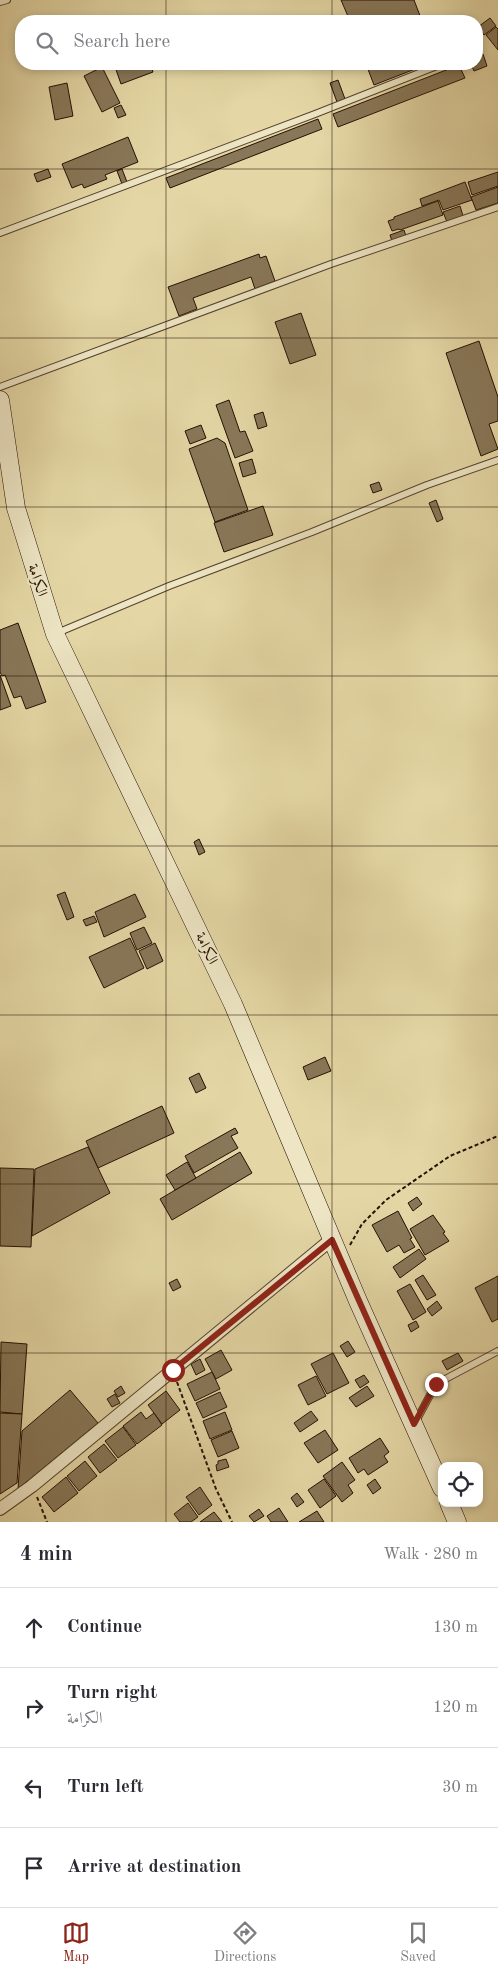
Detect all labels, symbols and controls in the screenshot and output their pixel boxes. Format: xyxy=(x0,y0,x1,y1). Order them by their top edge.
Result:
search box xyxy=(15,15,483,70)
icon: search xyxy=(33,29,61,57)
text: Search here xyxy=(73,33,170,52)
street label: الكرامة xyxy=(23,562,50,599)
street label: الكرامة xyxy=(191,930,220,967)
route start xyxy=(162,1359,185,1382)
route end xyxy=(425,1373,448,1396)
map controls xyxy=(438,1462,483,1507)
button: locate xyxy=(438,1462,483,1507)
text: 4 min xyxy=(20,1544,73,1565)
text: Walk · 280 m xyxy=(383,1547,478,1563)
icon: ahead xyxy=(20,1614,48,1642)
text: Continue xyxy=(67,1618,142,1637)
text: 130 m xyxy=(433,1620,478,1636)
text: Turn right xyxy=(67,1684,157,1703)
icon: right xyxy=(20,1694,48,1722)
text: 120 m xyxy=(433,1700,478,1716)
text: الكرامة xyxy=(67,1711,103,1727)
icon: left xyxy=(20,1774,48,1802)
text: Turn left xyxy=(67,1778,144,1797)
text: 30 m xyxy=(442,1780,478,1796)
icon: arrive xyxy=(20,1854,48,1882)
text: Arrive at destination xyxy=(67,1858,241,1877)
tab: Map xyxy=(62,1919,90,1966)
tab: Directions xyxy=(214,1919,276,1966)
tab: Saved xyxy=(400,1919,436,1966)

